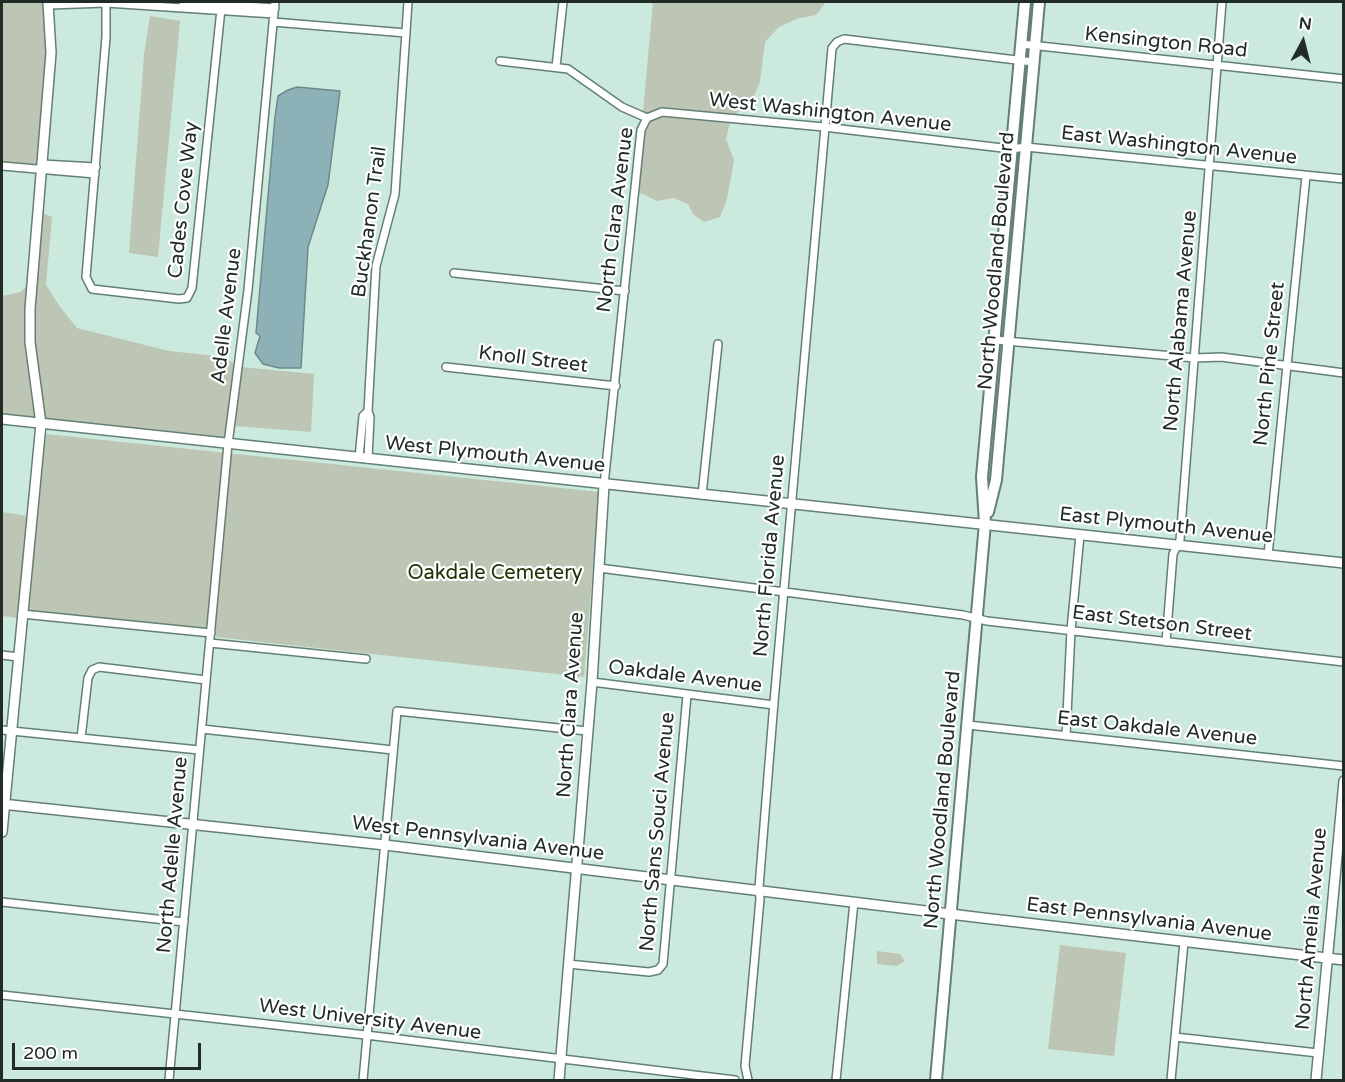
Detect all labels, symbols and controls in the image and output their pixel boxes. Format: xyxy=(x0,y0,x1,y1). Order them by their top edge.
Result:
north arrow xyxy=(1273,12,1333,72)
text: N xyxy=(1298,13,1313,35)
street label: Kensington Road xyxy=(1083,23,1249,63)
street label: West Washington Avenue xyxy=(707,88,953,138)
street label: Cades Cove Way xyxy=(164,120,204,280)
street label: East Washington Avenue xyxy=(1060,122,1298,170)
street label: North Clara Avenue xyxy=(593,126,639,314)
street label: North Woodland Boulevard xyxy=(974,131,1020,391)
street label: Buckhanon Trail xyxy=(348,145,392,299)
street label: North Alabama Avenue xyxy=(1159,209,1203,433)
street label: Adelle Avenue xyxy=(207,247,247,385)
street label: North Pine Street xyxy=(1249,281,1291,447)
street label: Knoll Street xyxy=(477,341,589,379)
street label: West Plymouth Avenue xyxy=(384,431,606,479)
street label: North Florida Avenue xyxy=(749,454,791,658)
street label: East Plymouth Avenue xyxy=(1058,503,1274,549)
park label: Oakdale Cemetery xyxy=(407,562,583,586)
street label: East Stetson Street xyxy=(1071,601,1253,647)
street label: North Clara Avenue xyxy=(553,611,589,799)
street label: Oakdale Avenue xyxy=(607,656,763,698)
street label: North Woodland Boulevard xyxy=(920,670,966,930)
street label: East Oakdale Avenue xyxy=(1056,707,1258,751)
street label: North Sans Souci Avenue xyxy=(636,711,680,953)
street label: North Adelle Avenue xyxy=(152,756,194,954)
street label: West Pennsylvania Avenue xyxy=(350,812,606,866)
street label: North Amelia Avenue xyxy=(1291,827,1333,1031)
street label: East Pennsylvania Avenue xyxy=(1025,893,1273,947)
street label: West University Avenue xyxy=(257,994,483,1046)
scale bar xyxy=(15,1031,204,1069)
text: 200 m xyxy=(23,1042,78,1064)

